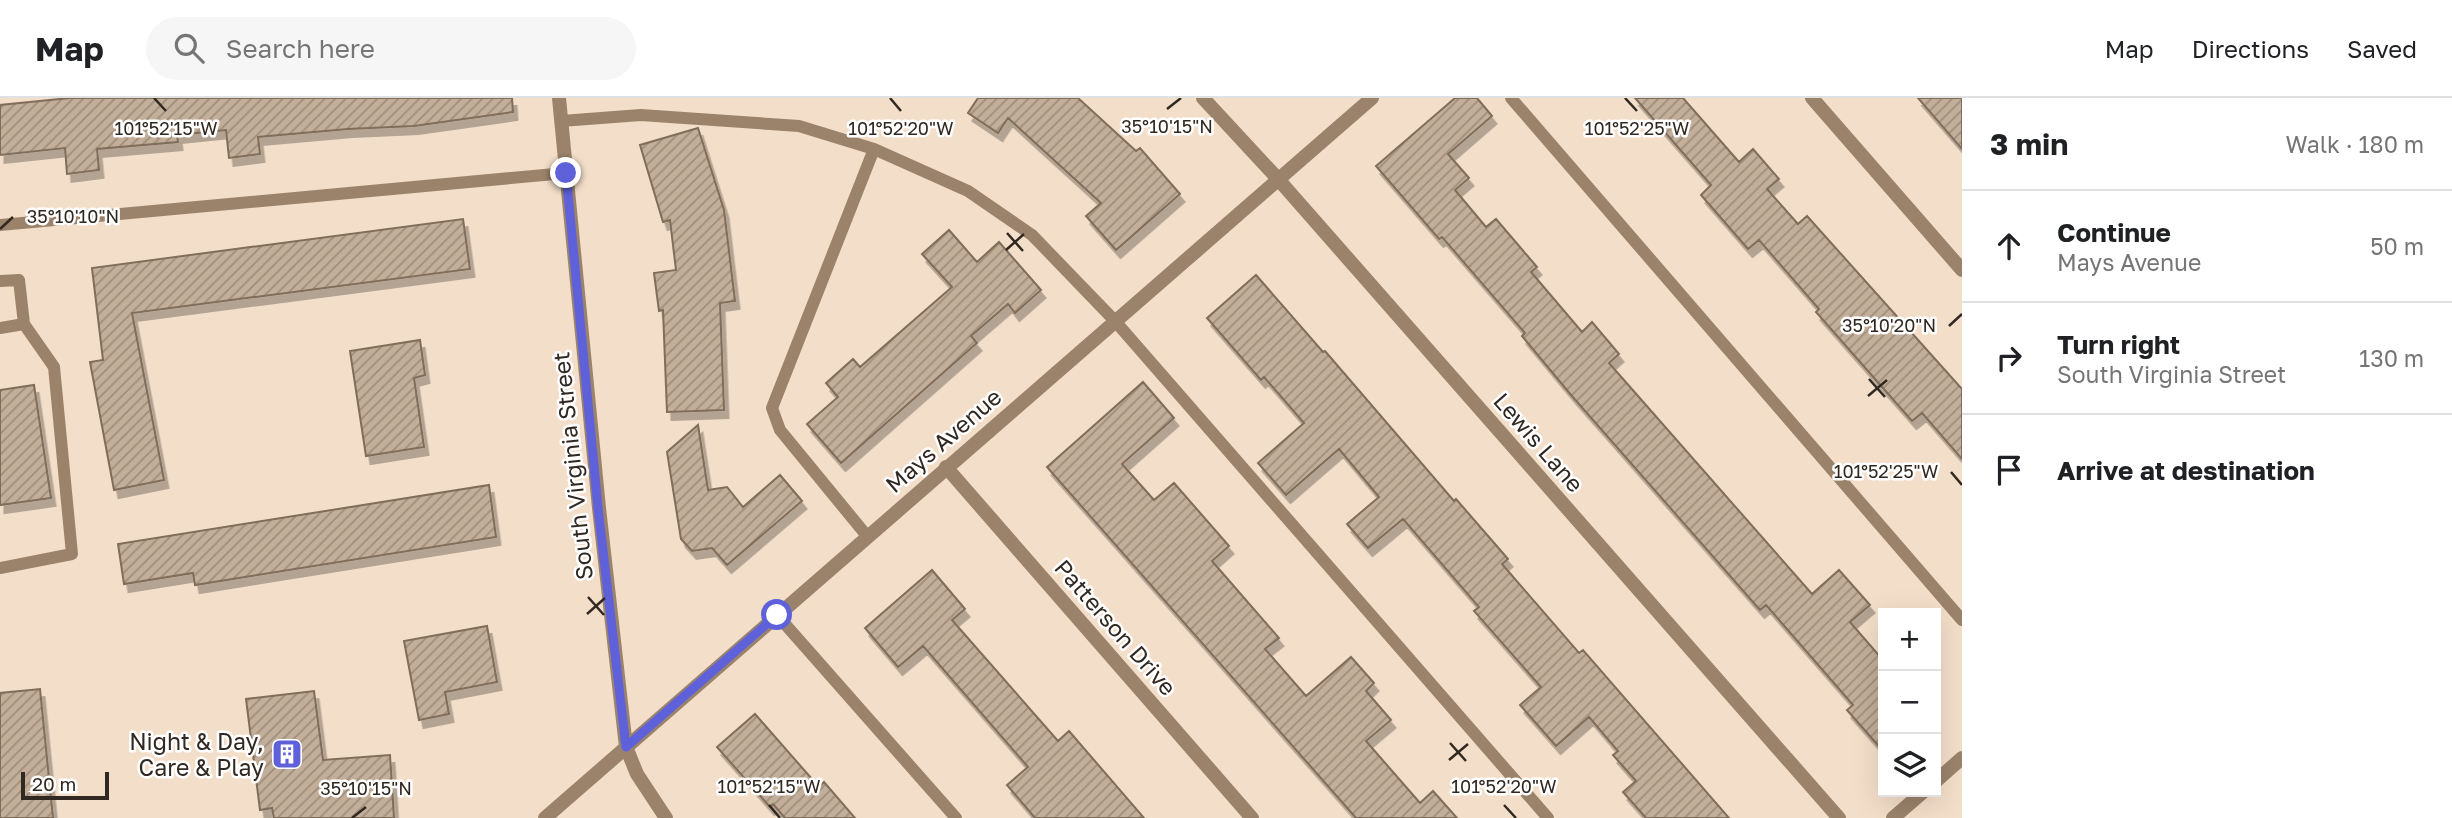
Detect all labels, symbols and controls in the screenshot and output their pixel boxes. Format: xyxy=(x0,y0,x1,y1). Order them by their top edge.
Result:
search box xyxy=(146,17,636,80)
text: Map xyxy=(35,29,104,68)
icon: search xyxy=(170,29,208,67)
text: Search here xyxy=(226,33,375,64)
text: Map xyxy=(2105,34,2154,63)
text: Directions xyxy=(2192,34,2309,63)
text: Saved xyxy=(2347,34,2417,63)
text: 35°10'15"N xyxy=(1121,115,1213,137)
text: 101°52'15"W xyxy=(115,117,217,139)
text: 101°52'20"W xyxy=(848,117,954,139)
text: 101°52'25"W xyxy=(1585,117,1689,139)
text: 3 min xyxy=(1990,126,2068,162)
text: Walk · 180 m xyxy=(2286,130,2424,158)
route end xyxy=(550,157,581,188)
text: 35°10'10"N xyxy=(27,205,119,227)
text: Continue xyxy=(2057,217,2171,248)
icon: ahead xyxy=(1990,227,2028,265)
text: 50 m xyxy=(2370,232,2424,260)
text: Mays Avenue xyxy=(2057,248,2201,276)
text: 35°10'20"N xyxy=(1842,314,1936,336)
text: Turn right xyxy=(2057,329,2180,360)
icon: right xyxy=(1990,339,2028,377)
text: 130 m xyxy=(2359,344,2424,372)
street label: South Virginia Street xyxy=(546,351,598,581)
text: South Virginia Street xyxy=(2057,360,2286,388)
street label: Mays Avenue xyxy=(879,382,1007,498)
street label: Lewis Lane xyxy=(1488,387,1590,497)
icon: arrive xyxy=(1990,451,2028,489)
text: Arrive at destination xyxy=(2057,455,2315,486)
text: 101°52'25"W xyxy=(1834,460,1938,482)
street label: Patterson Drive xyxy=(1049,553,1183,701)
route start xyxy=(761,599,792,630)
map controls xyxy=(1878,608,1941,797)
button: + xyxy=(1878,608,1941,671)
button: − xyxy=(1878,671,1941,734)
place label: Night & Day, Care & Play xyxy=(129,727,264,781)
button: layers xyxy=(1878,734,1941,797)
building icon: Night & Day, Care & Play xyxy=(270,737,304,771)
scale bar xyxy=(21,769,108,801)
text: 20 m xyxy=(32,772,76,795)
text: 101°52'15"W xyxy=(718,775,820,797)
text: 101°52'20"W xyxy=(1451,775,1557,797)
text: 35°10'15"N xyxy=(320,777,412,799)

